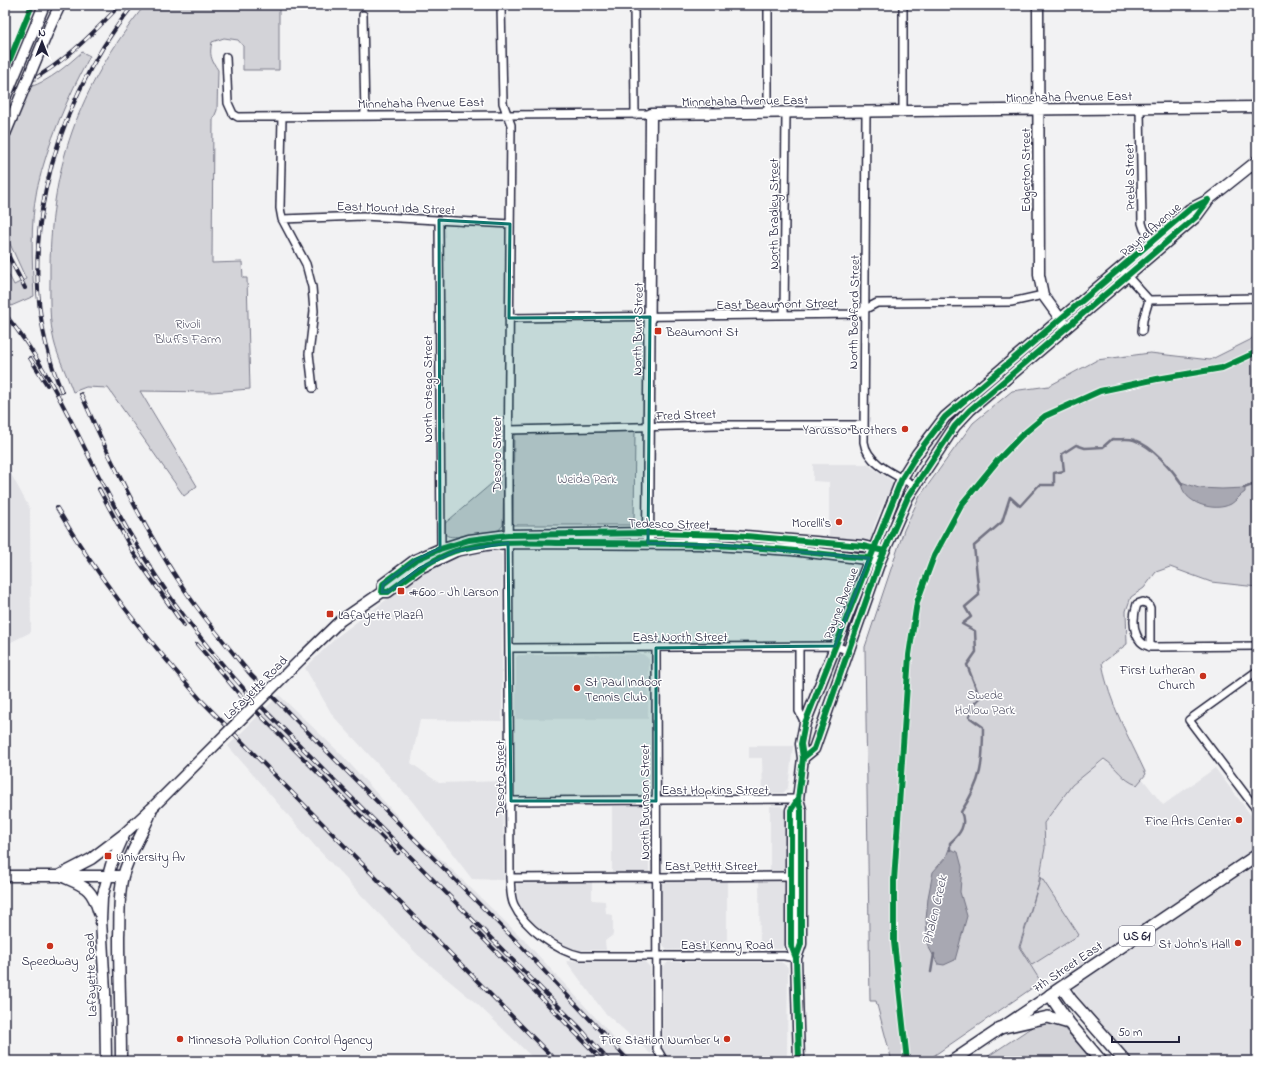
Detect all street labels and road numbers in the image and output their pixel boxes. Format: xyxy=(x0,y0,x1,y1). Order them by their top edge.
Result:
street label: Minnehaha Avenue East xyxy=(1006,87,1133,108)
street label: Minnehaha Avenue East xyxy=(682,91,809,112)
street label: Minnehaha Avenue East xyxy=(358,93,485,114)
street label: Edgerton Street xyxy=(1017,127,1037,212)
street label: Preble Street xyxy=(1120,143,1141,211)
street label: North Bradley Street xyxy=(765,158,785,270)
street label: East Mount Ida Street xyxy=(336,197,456,220)
street label: Payne Avenue xyxy=(1116,198,1186,263)
street label: North Bedford Street xyxy=(844,254,865,369)
street label: North Burr Street xyxy=(628,281,649,376)
street label: East Beaumont Street xyxy=(716,294,839,315)
street label: North Otsego Street xyxy=(419,335,439,443)
street label: Fred Street xyxy=(654,405,717,426)
street label: Desoto Street xyxy=(488,415,507,493)
street label: Tedesco Street xyxy=(628,514,711,535)
street label: Payne Avenue xyxy=(819,565,865,642)
street label: East North Street xyxy=(632,628,728,647)
street label: Lafayette Road xyxy=(220,651,294,725)
street label: Desoto Street xyxy=(491,739,510,817)
street label: North Brunson Street xyxy=(636,744,655,860)
street label: East Hopkins Street xyxy=(661,781,769,800)
street label: East Pettit Street xyxy=(664,857,758,876)
road number: US 61 xyxy=(1119,926,1155,946)
street label: Lafayette Road xyxy=(81,932,103,1017)
street label: East Kenny Road xyxy=(681,936,774,956)
street label: 7th Street East xyxy=(1029,936,1107,998)

